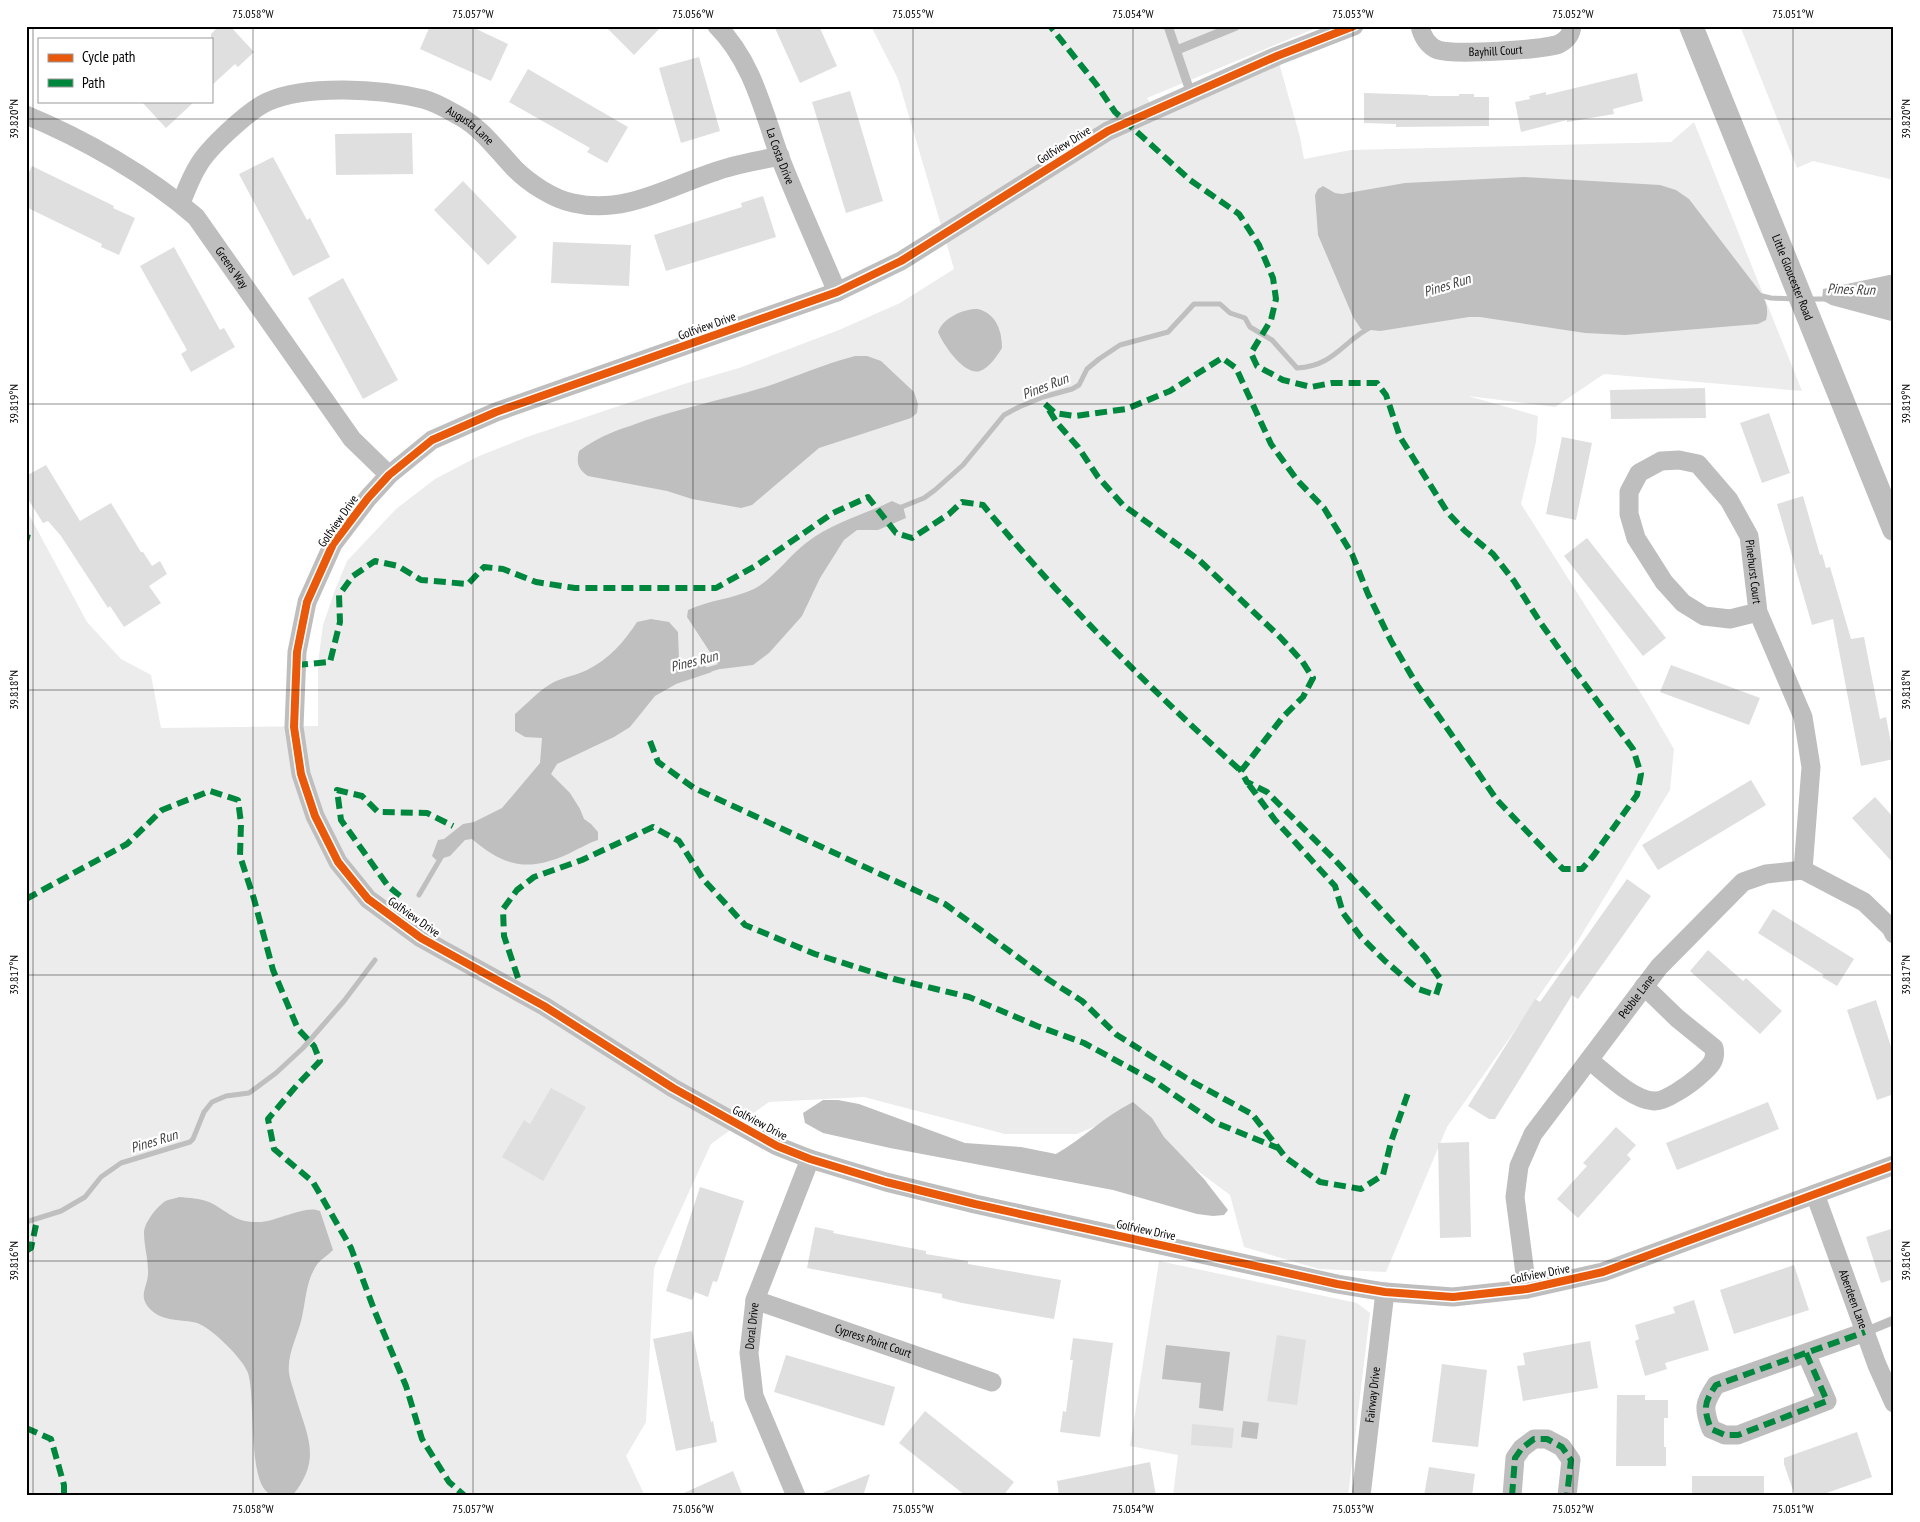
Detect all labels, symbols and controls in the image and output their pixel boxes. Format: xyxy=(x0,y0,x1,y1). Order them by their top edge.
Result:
text: 75.058°W xyxy=(232,6,274,21)
text: 75.057°W xyxy=(452,6,494,21)
text: 75.056°W xyxy=(672,6,714,21)
text: 75.055°W xyxy=(892,6,934,21)
text: 75.054°W xyxy=(1112,6,1154,21)
text: 75.053°W xyxy=(1332,6,1374,21)
text: 75.052°W xyxy=(1552,6,1594,21)
text: 75.051°W xyxy=(1772,6,1814,21)
legend xyxy=(38,38,212,102)
street label: Bayhill Court xyxy=(1469,41,1524,59)
text: Cycle path xyxy=(82,47,135,66)
text: Path xyxy=(82,73,105,92)
text: 39.820°N xyxy=(6,99,21,139)
text: 39.820°N xyxy=(1898,99,1913,139)
street label: Augusta Lane xyxy=(444,102,497,148)
street label: Golfview Drive xyxy=(1034,122,1093,167)
street label: La Costa Drive xyxy=(763,126,798,186)
street label: Little Gloucester Road xyxy=(1769,232,1817,322)
street label: Greens Way xyxy=(212,244,252,292)
water label: Pines Run xyxy=(1421,269,1473,301)
water label: Pines Run xyxy=(1827,279,1876,299)
street label: Golfview Drive xyxy=(676,308,738,343)
water label: Pines Run xyxy=(1019,369,1071,403)
text: 39.819°N xyxy=(6,384,21,424)
text: 39.819°N xyxy=(1898,384,1913,424)
street label: Golfview Drive xyxy=(314,492,361,550)
street label: Pinehurst Court xyxy=(1743,539,1765,605)
water label: Pines Run xyxy=(669,646,720,676)
text: 39.818°N xyxy=(6,670,21,710)
text: 39.818°N xyxy=(1898,670,1913,710)
street label: Golfview Drive xyxy=(385,893,443,940)
text: 39.817°N xyxy=(6,955,21,995)
text: 39.817°N xyxy=(1898,955,1913,995)
street label: Pebble Lane xyxy=(1615,972,1657,1021)
street label: Golfview Drive xyxy=(730,1102,790,1143)
water label: Pines Run xyxy=(128,1125,180,1157)
street label: Golfview Drive xyxy=(1115,1216,1177,1243)
text: 39.816°N xyxy=(6,1241,21,1281)
text: 39.816°N xyxy=(1898,1241,1913,1281)
street label: Golfview Drive xyxy=(1509,1260,1571,1287)
street label: Aberdeen Lane xyxy=(1836,1267,1871,1331)
street label: Doral Drive xyxy=(741,1302,762,1350)
street label: Cypress Point Court xyxy=(833,1320,914,1361)
street label: Fairway Drive xyxy=(1362,1366,1383,1423)
text: 75.058°W xyxy=(232,1501,274,1516)
text: 75.057°W xyxy=(452,1501,494,1516)
text: 75.056°W xyxy=(672,1501,714,1516)
text: 75.055°W xyxy=(892,1501,934,1516)
text: 75.054°W xyxy=(1112,1501,1154,1516)
text: 75.053°W xyxy=(1332,1501,1374,1516)
text: 75.052°W xyxy=(1552,1501,1594,1516)
text: 75.051°W xyxy=(1772,1501,1814,1516)

